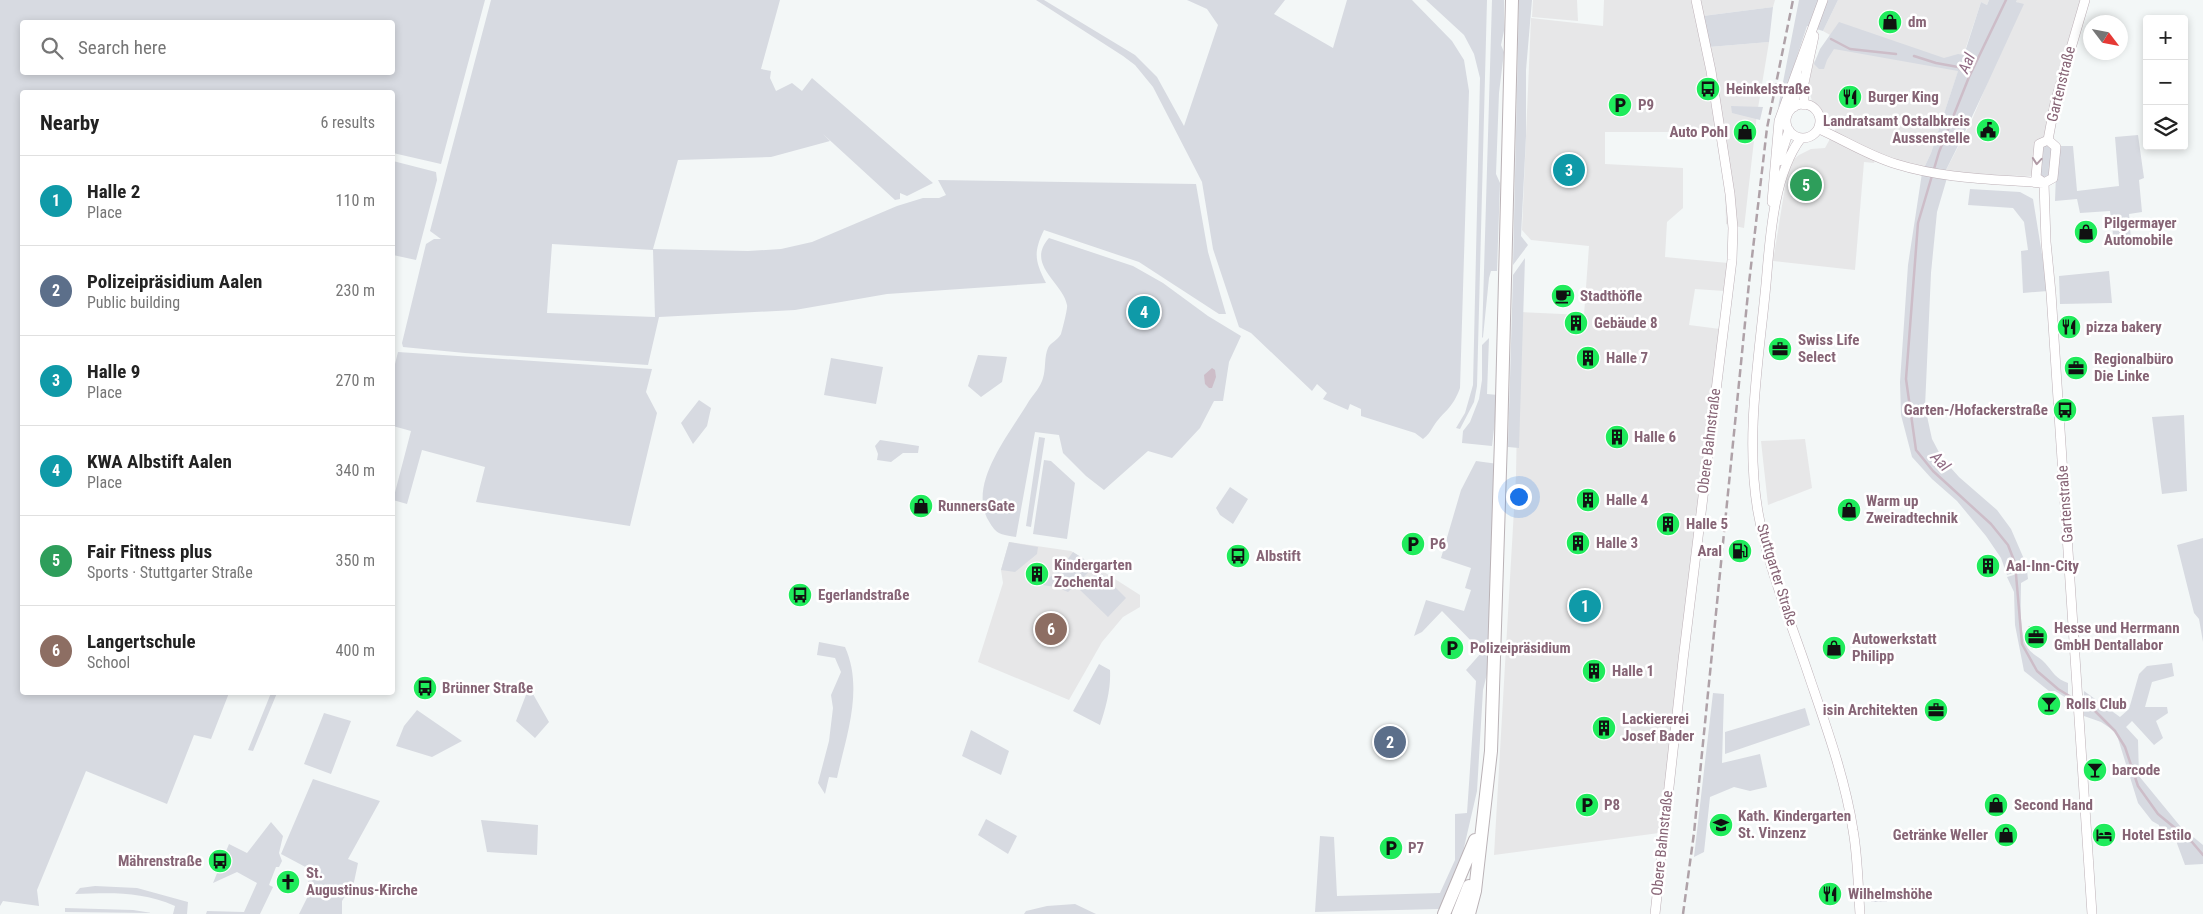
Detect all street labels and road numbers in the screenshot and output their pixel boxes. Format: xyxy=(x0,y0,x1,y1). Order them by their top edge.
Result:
street label: Gartenstraße xyxy=(2043,44,2079,124)
street label: Obere Bahnstraße xyxy=(1694,387,1724,495)
street label: Gartenstraße xyxy=(2053,465,2077,543)
street label: Stuttgarter Straße xyxy=(1753,522,1801,628)
street label: Obere Bahnstraße xyxy=(1648,789,1676,897)

